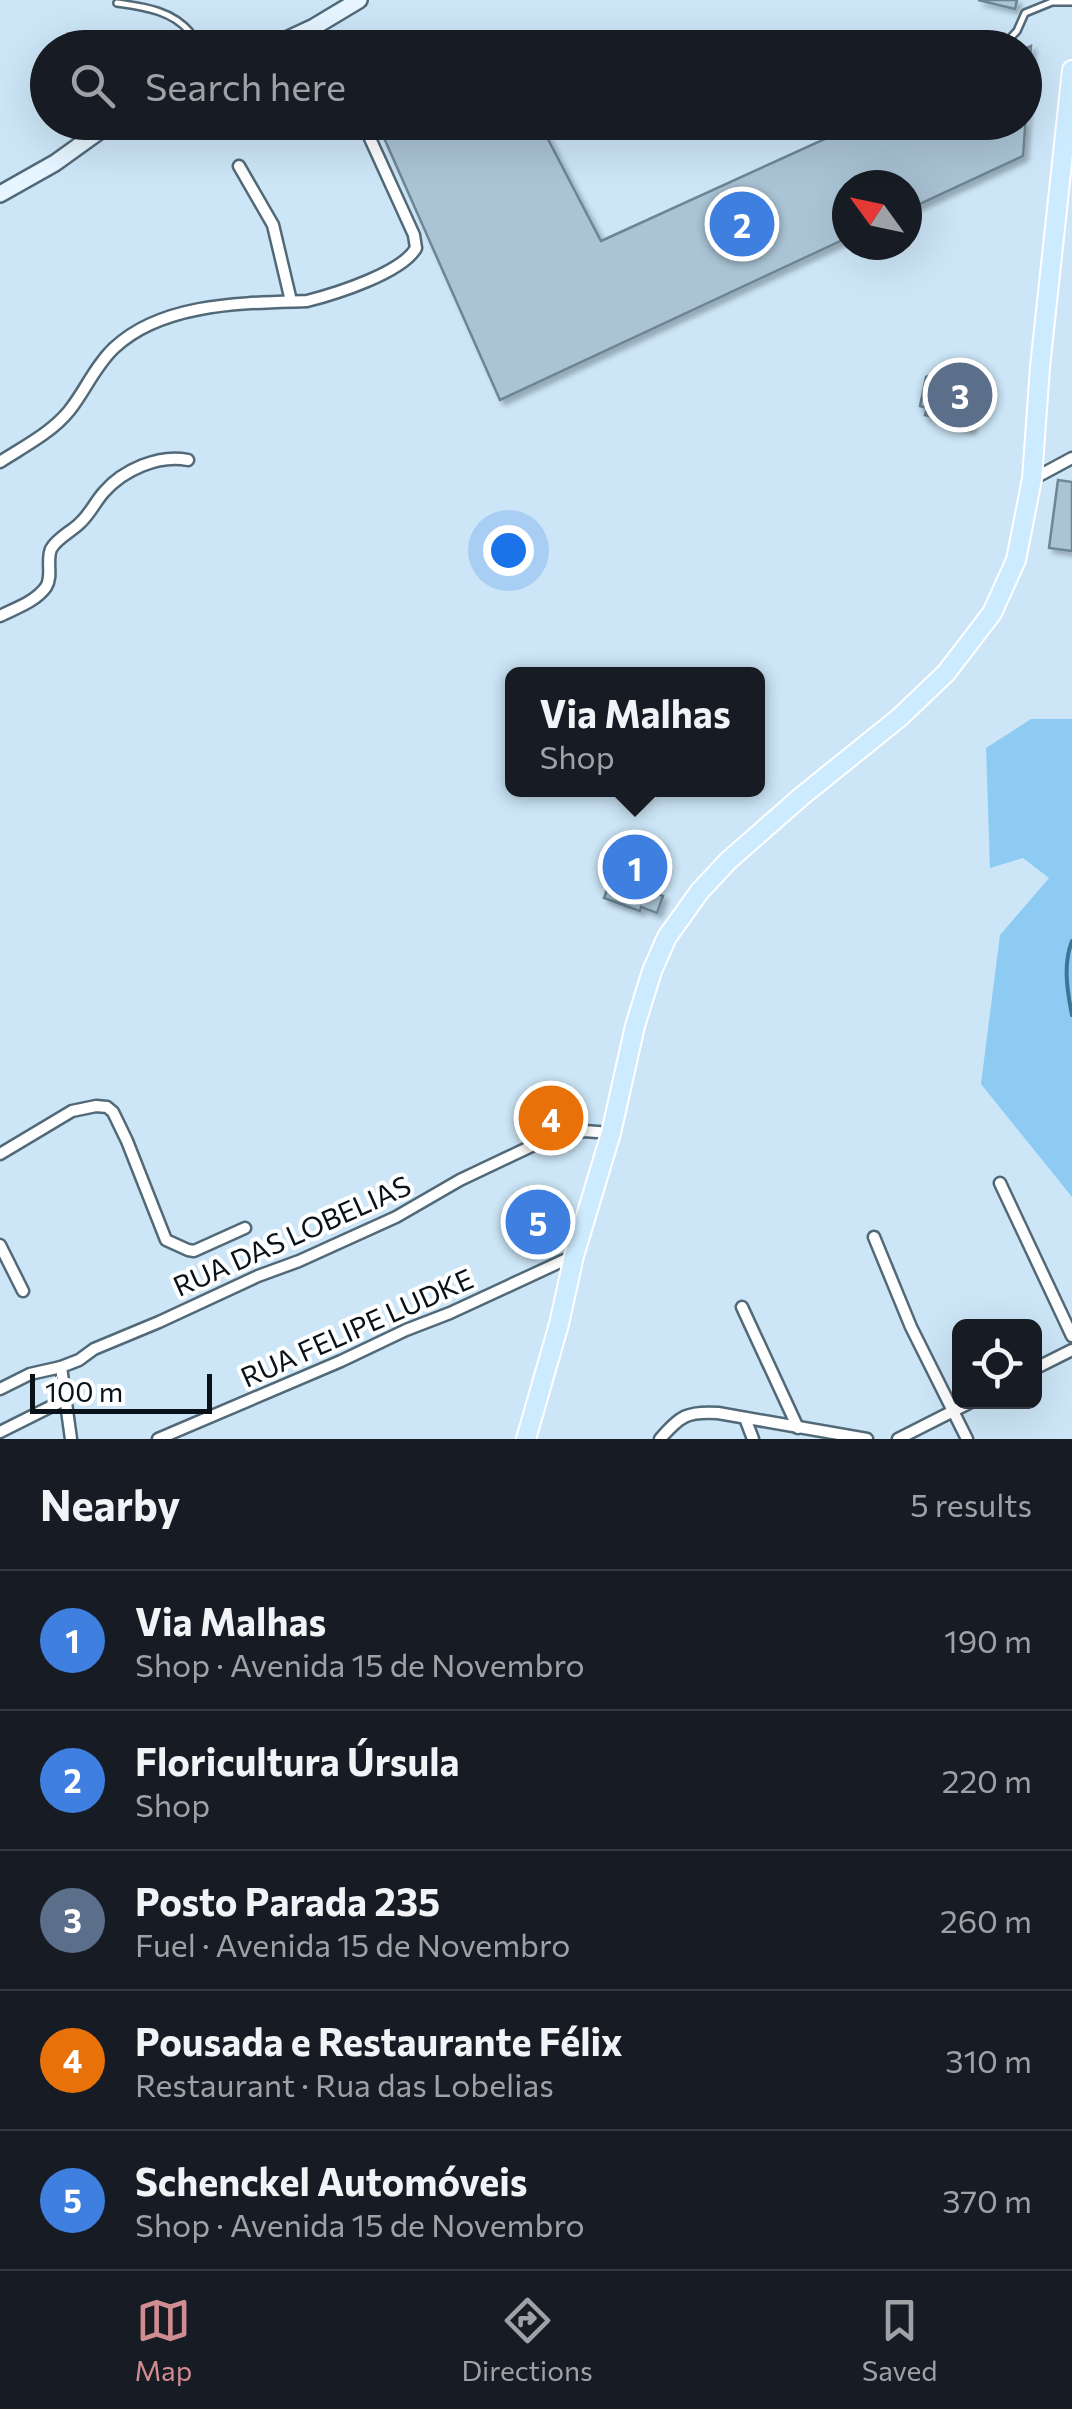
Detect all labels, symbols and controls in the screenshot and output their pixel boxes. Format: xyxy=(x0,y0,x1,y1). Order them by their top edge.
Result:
search box xyxy=(30,30,1042,140)
icon: search xyxy=(65,58,120,113)
text: Search here xyxy=(145,62,346,109)
north arrow xyxy=(832,170,922,260)
pin: 2 xyxy=(710,186,774,262)
pin: 3 xyxy=(928,358,992,432)
your location xyxy=(483,525,534,576)
popup xyxy=(505,667,765,797)
text: Via Malhas xyxy=(539,689,731,736)
text: Shop xyxy=(539,736,615,776)
pin: 1 xyxy=(602,830,668,904)
pin: 4 xyxy=(518,1080,584,1156)
street label: RUA DAS LOBELIAS xyxy=(168,1167,415,1303)
pin: 5 xyxy=(506,1184,570,1260)
street label: RUA FELIPE LUDKE xyxy=(235,1261,478,1394)
map controls xyxy=(952,1319,1042,1409)
button: locate xyxy=(952,1319,1042,1409)
scale bar xyxy=(30,1369,212,1414)
text: 100 m xyxy=(45,1374,123,1408)
text: Nearby xyxy=(40,1478,180,1530)
text: 5 results xyxy=(910,1484,1032,1524)
text: Via Malhas xyxy=(135,1597,326,1644)
text: 1 xyxy=(65,1620,80,1660)
text: 190 m xyxy=(944,1620,1032,1660)
text: Shop · Avenida 15 de Novembro xyxy=(135,1644,585,1684)
text: Floricultura Úrsula xyxy=(135,1737,460,1784)
text: 2 xyxy=(63,1760,82,1800)
text: 220 m xyxy=(942,1760,1032,1800)
text: Shop xyxy=(135,1784,210,1824)
text: Posto Parada 235 xyxy=(135,1877,440,1924)
text: 3 xyxy=(63,1900,82,1940)
text: 260 m xyxy=(940,1900,1032,1940)
text: Fuel · Avenida 15 de Novembro xyxy=(135,1924,570,1964)
text: Pousada e Restaurante Félix xyxy=(135,2017,623,2064)
text: 4 xyxy=(63,2040,82,2080)
text: 310 m xyxy=(945,2040,1032,2080)
text: Restaurant · Rua das Lobelias xyxy=(135,2064,554,2104)
text: Schenckel Automóveis xyxy=(135,2157,527,2204)
text: 5 xyxy=(63,2180,82,2220)
text: 370 m xyxy=(942,2180,1032,2220)
text: Shop · Avenida 15 de Novembro xyxy=(135,2204,585,2244)
tab: Map xyxy=(135,2293,192,2387)
tab: Directions xyxy=(461,2293,593,2387)
tab: Saved xyxy=(862,2293,937,2387)

